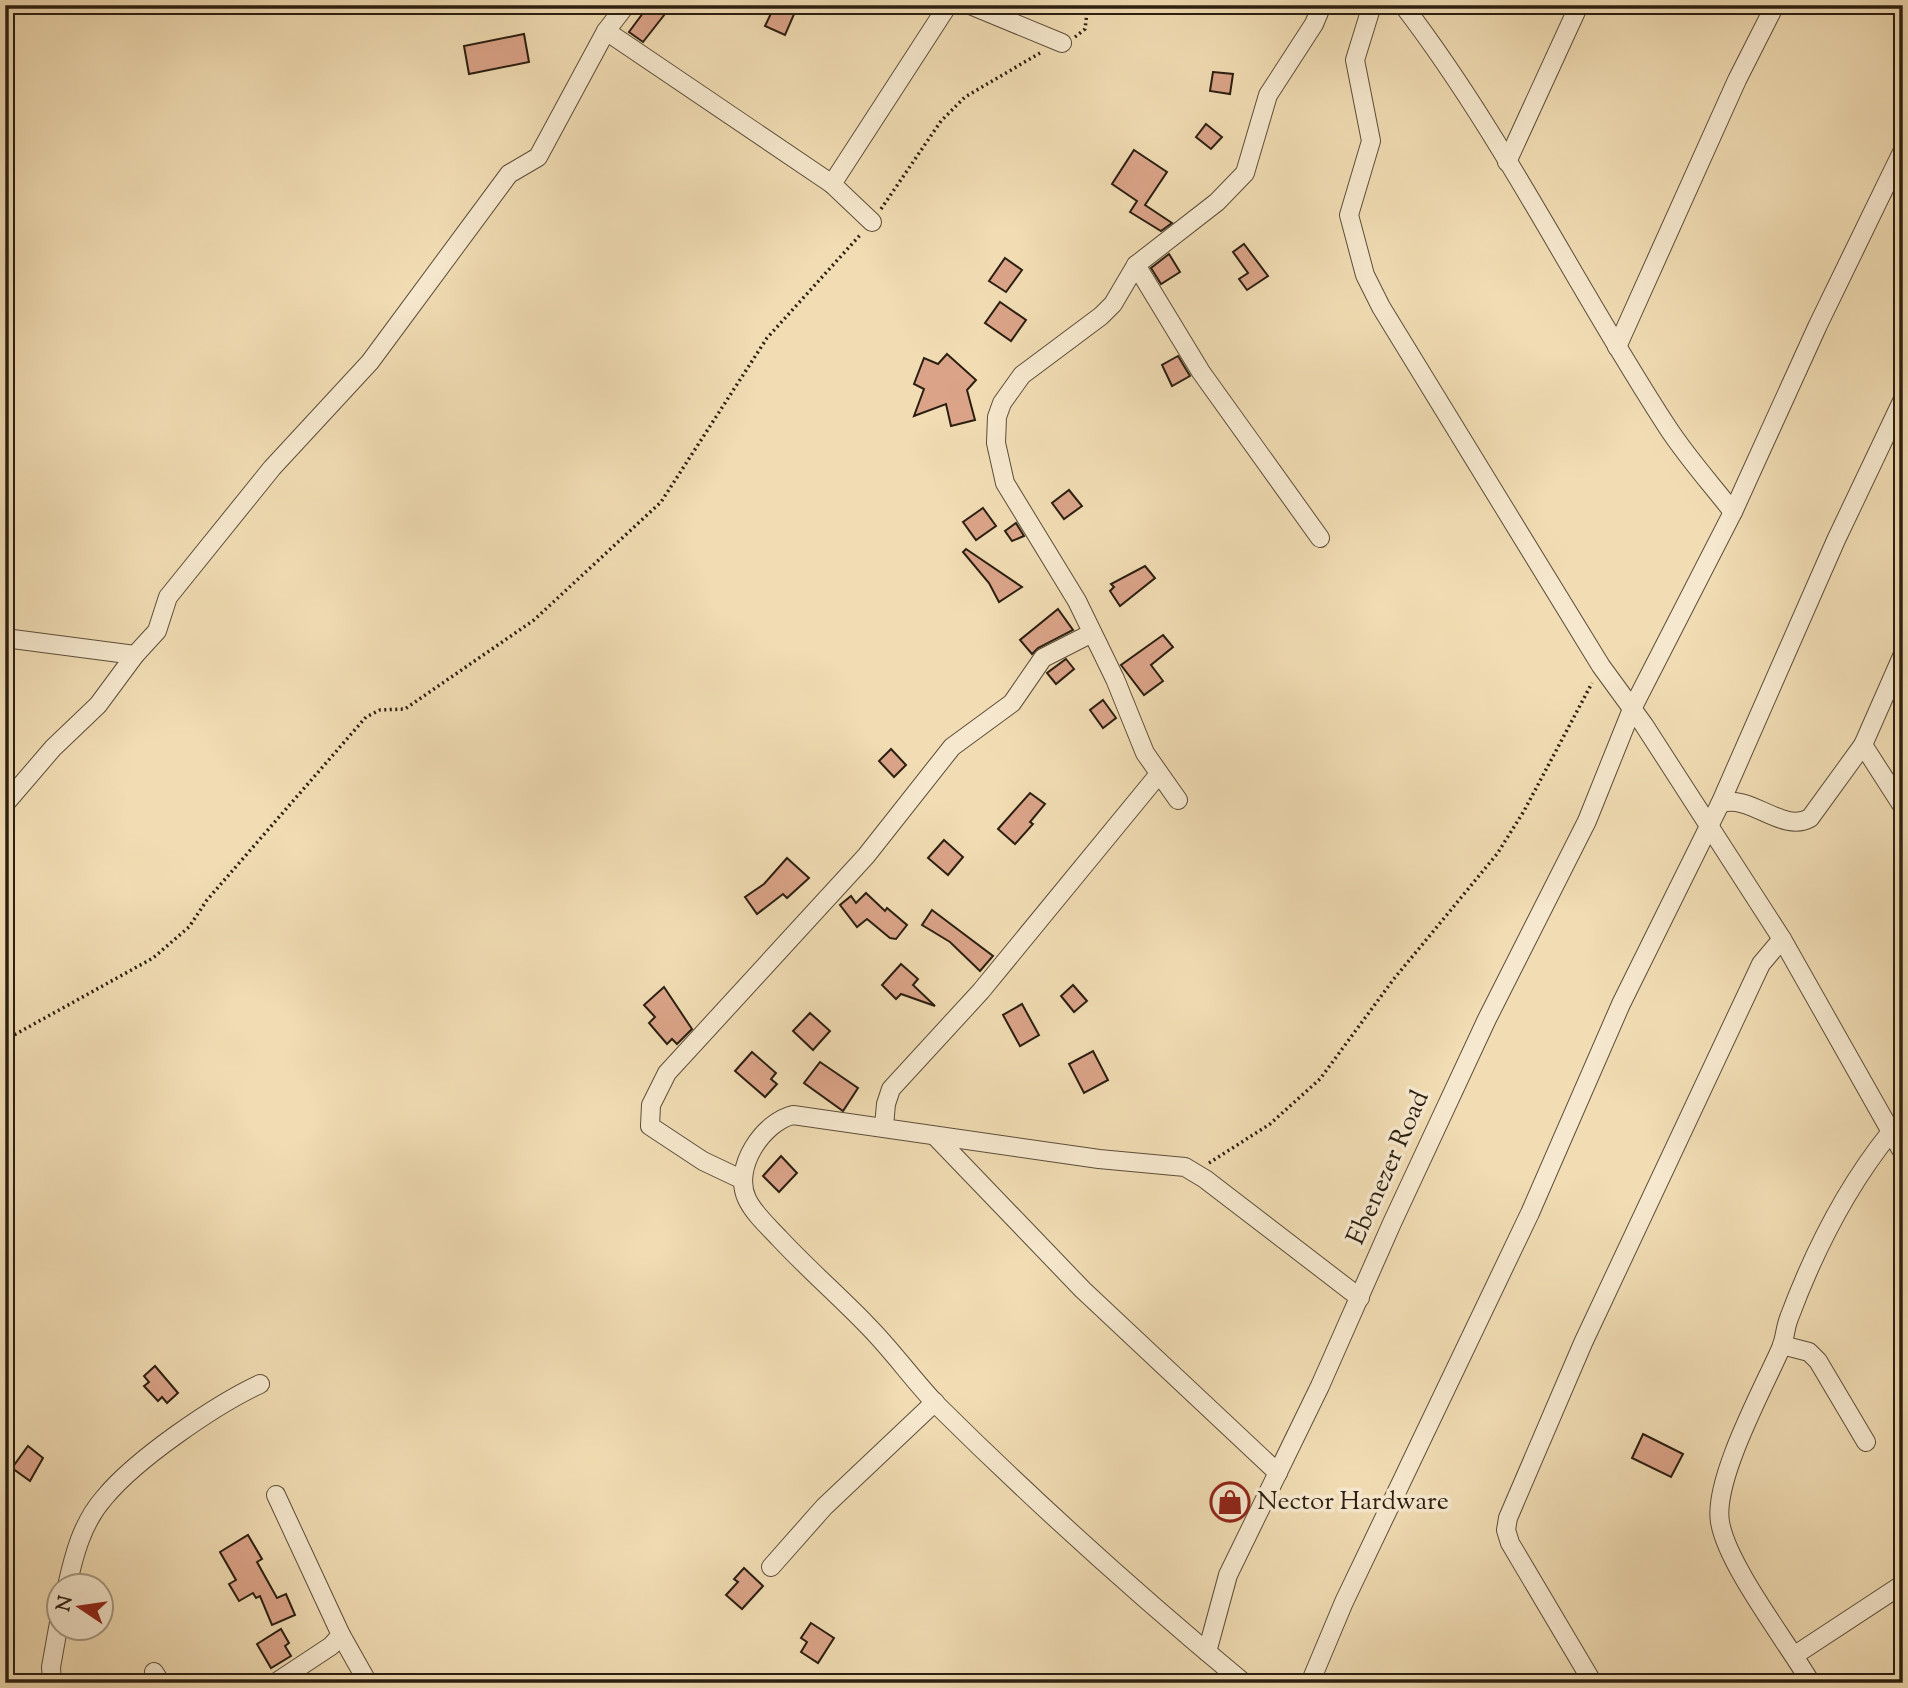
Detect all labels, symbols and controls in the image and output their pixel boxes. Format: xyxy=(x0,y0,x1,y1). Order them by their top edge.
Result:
street label: Ebenezer Road xyxy=(1338,1085,1440,1251)
shop icon: Nector Hardware xyxy=(1209,1481,1251,1523)
place label: Nector Hardware xyxy=(1257,1484,1449,1521)
north arrow xyxy=(46,1572,116,1642)
text: N xyxy=(51,1593,81,1614)

